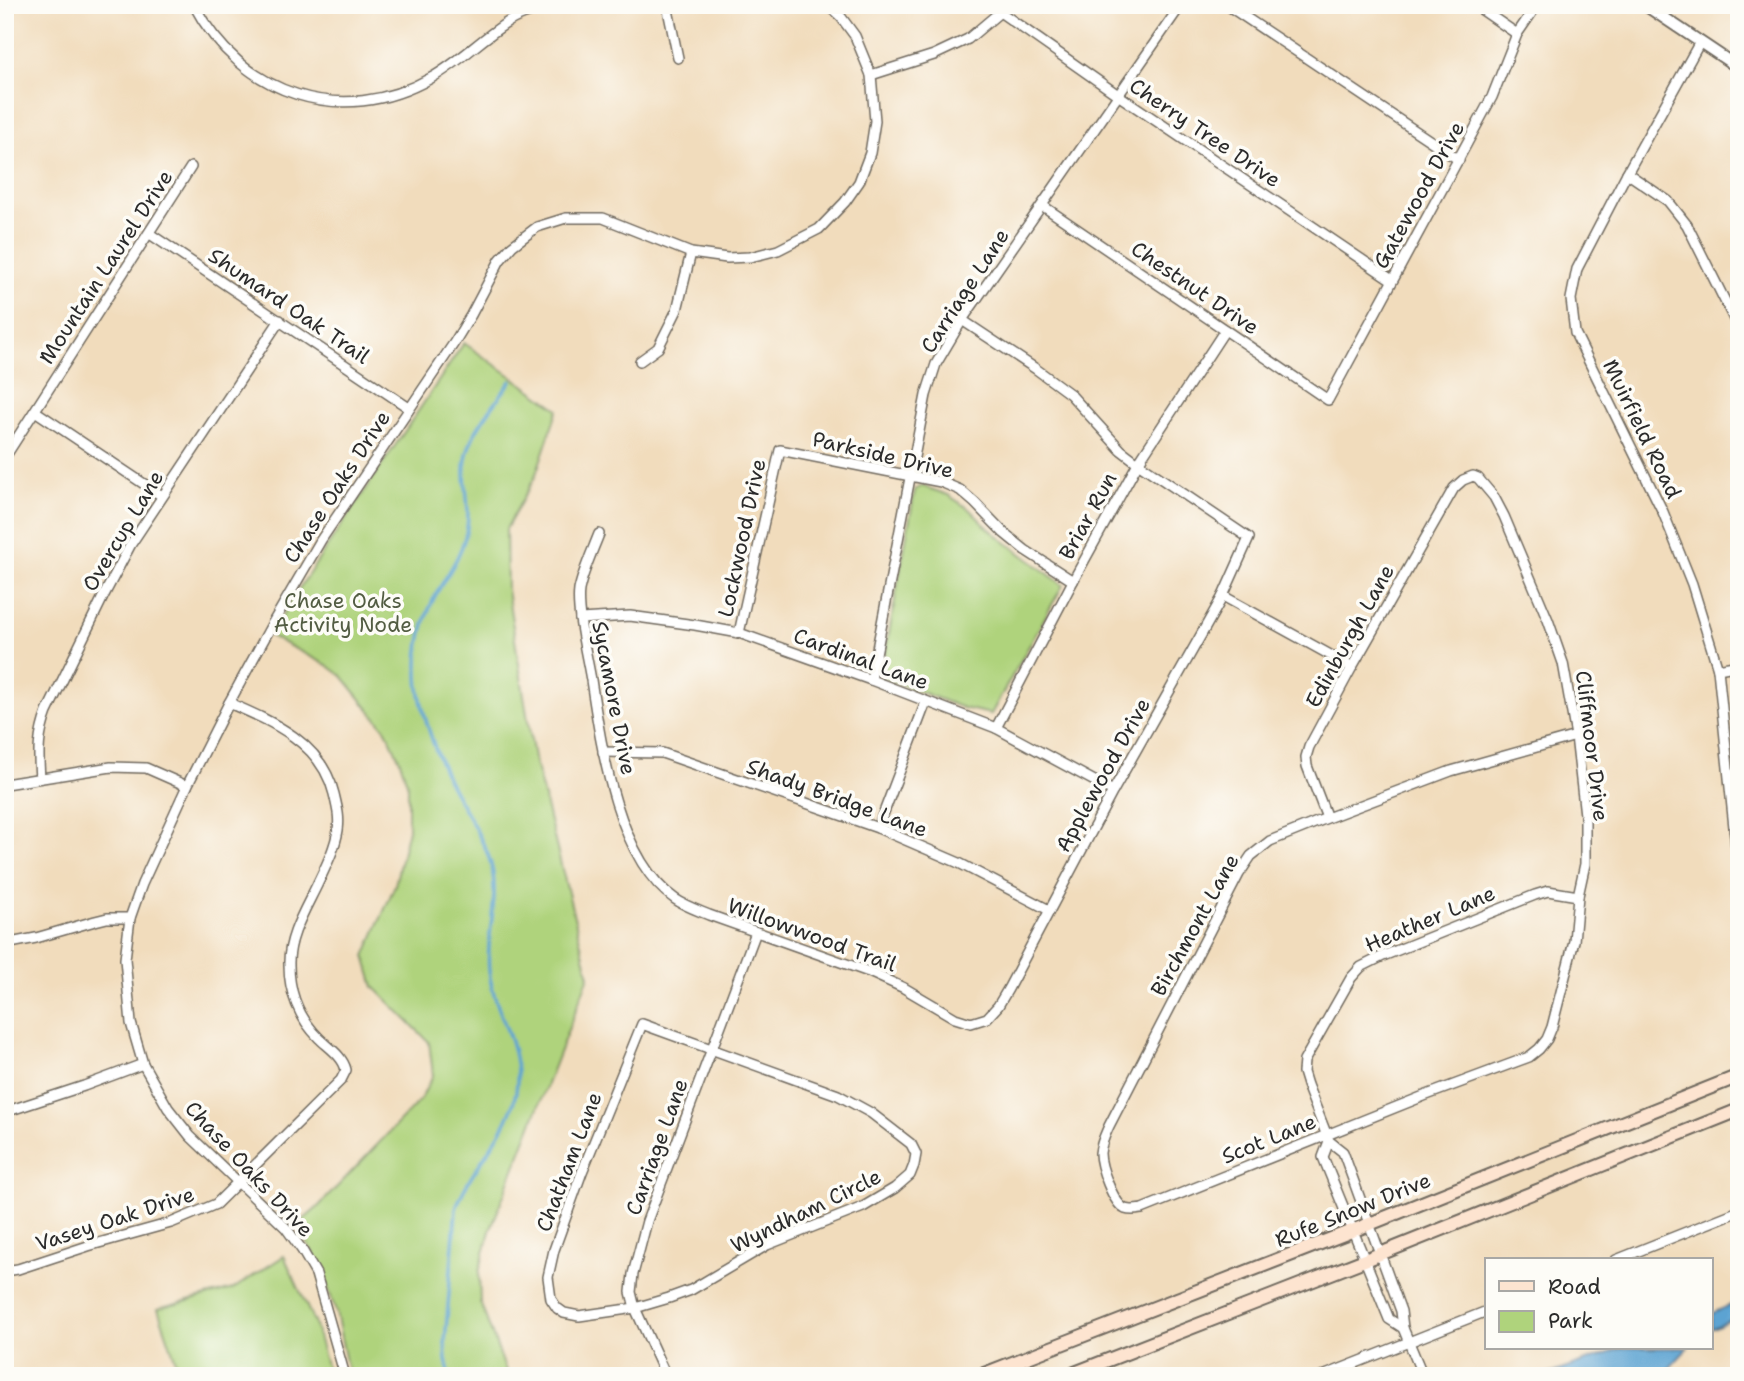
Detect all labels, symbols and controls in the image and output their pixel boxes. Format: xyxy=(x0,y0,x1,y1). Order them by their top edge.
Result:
street label: Cherry Tree Drive xyxy=(1124,72,1286,194)
street label: Gatewood Drive xyxy=(1367,116,1471,274)
street label: Mountain Laurel Drive xyxy=(33,165,179,369)
street label: Carriage Lane xyxy=(914,223,1016,359)
street label: Chestnut Drive xyxy=(1126,235,1264,341)
street label: Shumard Oak Trail xyxy=(203,242,376,371)
street label: Muirfield Road xyxy=(1596,355,1688,503)
street label: Chase Oaks Drive xyxy=(277,405,397,569)
street label: Parkside Drive xyxy=(810,425,956,485)
street label: Lockwood Drive xyxy=(712,456,772,620)
street label: Overcup Lane xyxy=(76,465,170,597)
street label: Briar Run xyxy=(1053,467,1124,565)
street label: Edinburgh Lane xyxy=(1299,559,1401,713)
park label: Chase Oaks Activity Node xyxy=(274,587,412,639)
street label: Sycamore Drive xyxy=(585,619,643,777)
street label: Cardinal Lane xyxy=(790,622,932,696)
street label: Cliffmoor Drive xyxy=(1569,669,1615,823)
street label: Applewood Drive xyxy=(1049,693,1157,857)
street label: Shady Bridge Lane xyxy=(743,752,931,844)
street label: Birchmont Lane xyxy=(1144,849,1246,1001)
street label: Heather Lane xyxy=(1361,879,1499,959)
street label: Willowwood Trail xyxy=(724,891,901,979)
street label: Carriage Lane xyxy=(619,1075,695,1219)
street label: Chatham Lane xyxy=(530,1088,608,1236)
street label: Chase Oaks Drive xyxy=(179,1095,319,1243)
street label: Scot Lane xyxy=(1218,1107,1320,1171)
street label: Wyndham Circle xyxy=(726,1162,886,1260)
street label: Rufe Snow Drive xyxy=(1271,1166,1435,1254)
street label: Vasey Oak Drive xyxy=(32,1180,198,1258)
legend xyxy=(1485,1258,1712,1350)
text: Road xyxy=(1548,1273,1601,1301)
text: Park xyxy=(1548,1307,1593,1335)

